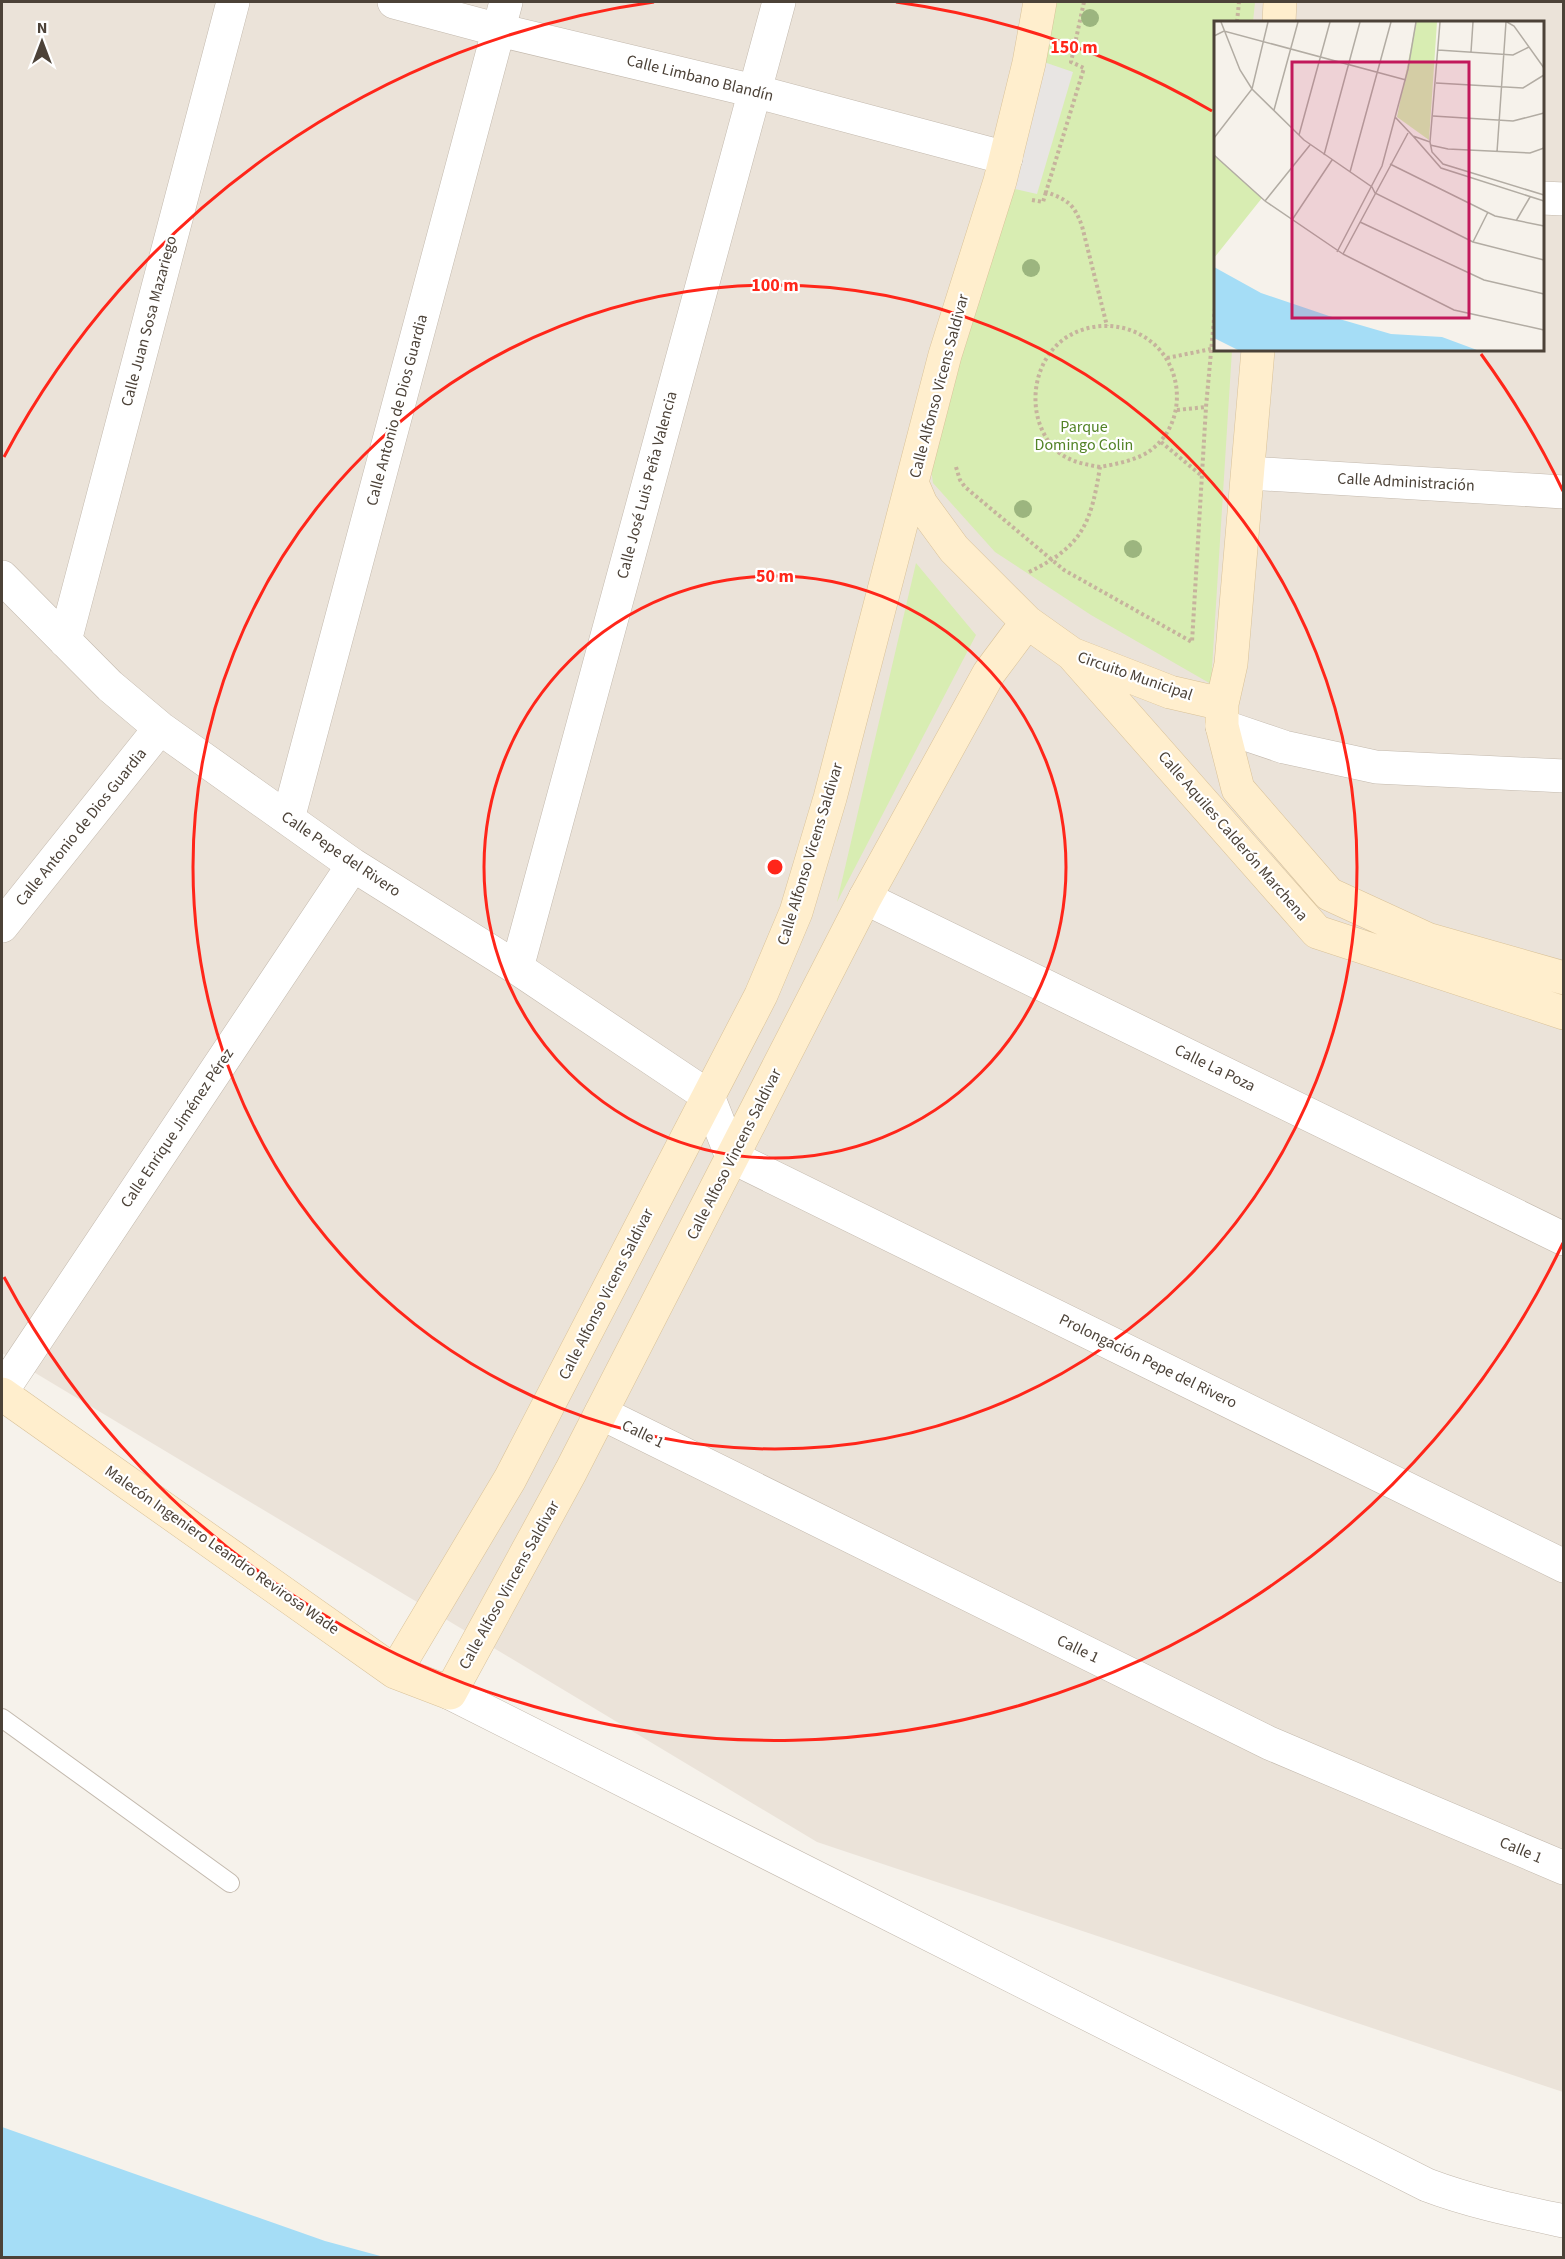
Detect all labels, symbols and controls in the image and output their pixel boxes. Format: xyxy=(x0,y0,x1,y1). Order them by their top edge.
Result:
north arrow xyxy=(12,12,72,72)
text: N xyxy=(37,17,47,39)
inset map xyxy=(1214,21,1544,351)
text: 150 m xyxy=(1050,35,1098,60)
street label: Calle Limbano Blandín xyxy=(624,49,776,107)
street label: Calle Juan Sosa Mazariego xyxy=(116,233,182,409)
text: 100 m xyxy=(751,273,799,298)
street label: Calle Alfonso Vicens Saldivar xyxy=(904,291,974,481)
street label: Calle Antonio de Dios Guardia xyxy=(361,312,433,508)
street label: Calle José Luis Peña Valencia xyxy=(611,389,683,581)
park label: Parque Domingo Colin xyxy=(1035,416,1133,456)
street label: Calle Administración xyxy=(1337,467,1475,497)
text: 50 m xyxy=(756,564,794,589)
street label: Circuito Municipal xyxy=(1074,646,1196,706)
street label: Calle Antonio de Dios Guardia xyxy=(10,743,152,911)
street label: Calle Aquiles Calderón Marchena xyxy=(1153,746,1313,926)
street label: Calle Alfonso Vicens Saldivar xyxy=(772,760,848,948)
street label: Calle Pepe del Rivero xyxy=(277,806,405,902)
centre of rings xyxy=(765,857,785,877)
street label: Calle La Poza xyxy=(1171,1039,1259,1097)
street label: Calle Enrique Jiménez Pérez xyxy=(115,1044,239,1212)
street label: Calle Alfoso Vincens Saldivar xyxy=(681,1064,787,1244)
street label: Calle Alfonso Vicens Saldivar xyxy=(553,1204,659,1384)
street label: Prolongación Pepe del Rivero xyxy=(1055,1308,1241,1414)
street label: Calle 1 xyxy=(618,1414,668,1454)
street label: Malecón Ingeniero Leandro Revirosa Wade xyxy=(100,1460,344,1640)
street label: Calle Alfoso Vincens Saldivar xyxy=(453,1496,565,1673)
street label: Calle 1 xyxy=(1053,1629,1103,1669)
street label: Calle 1 xyxy=(1496,1831,1546,1869)

